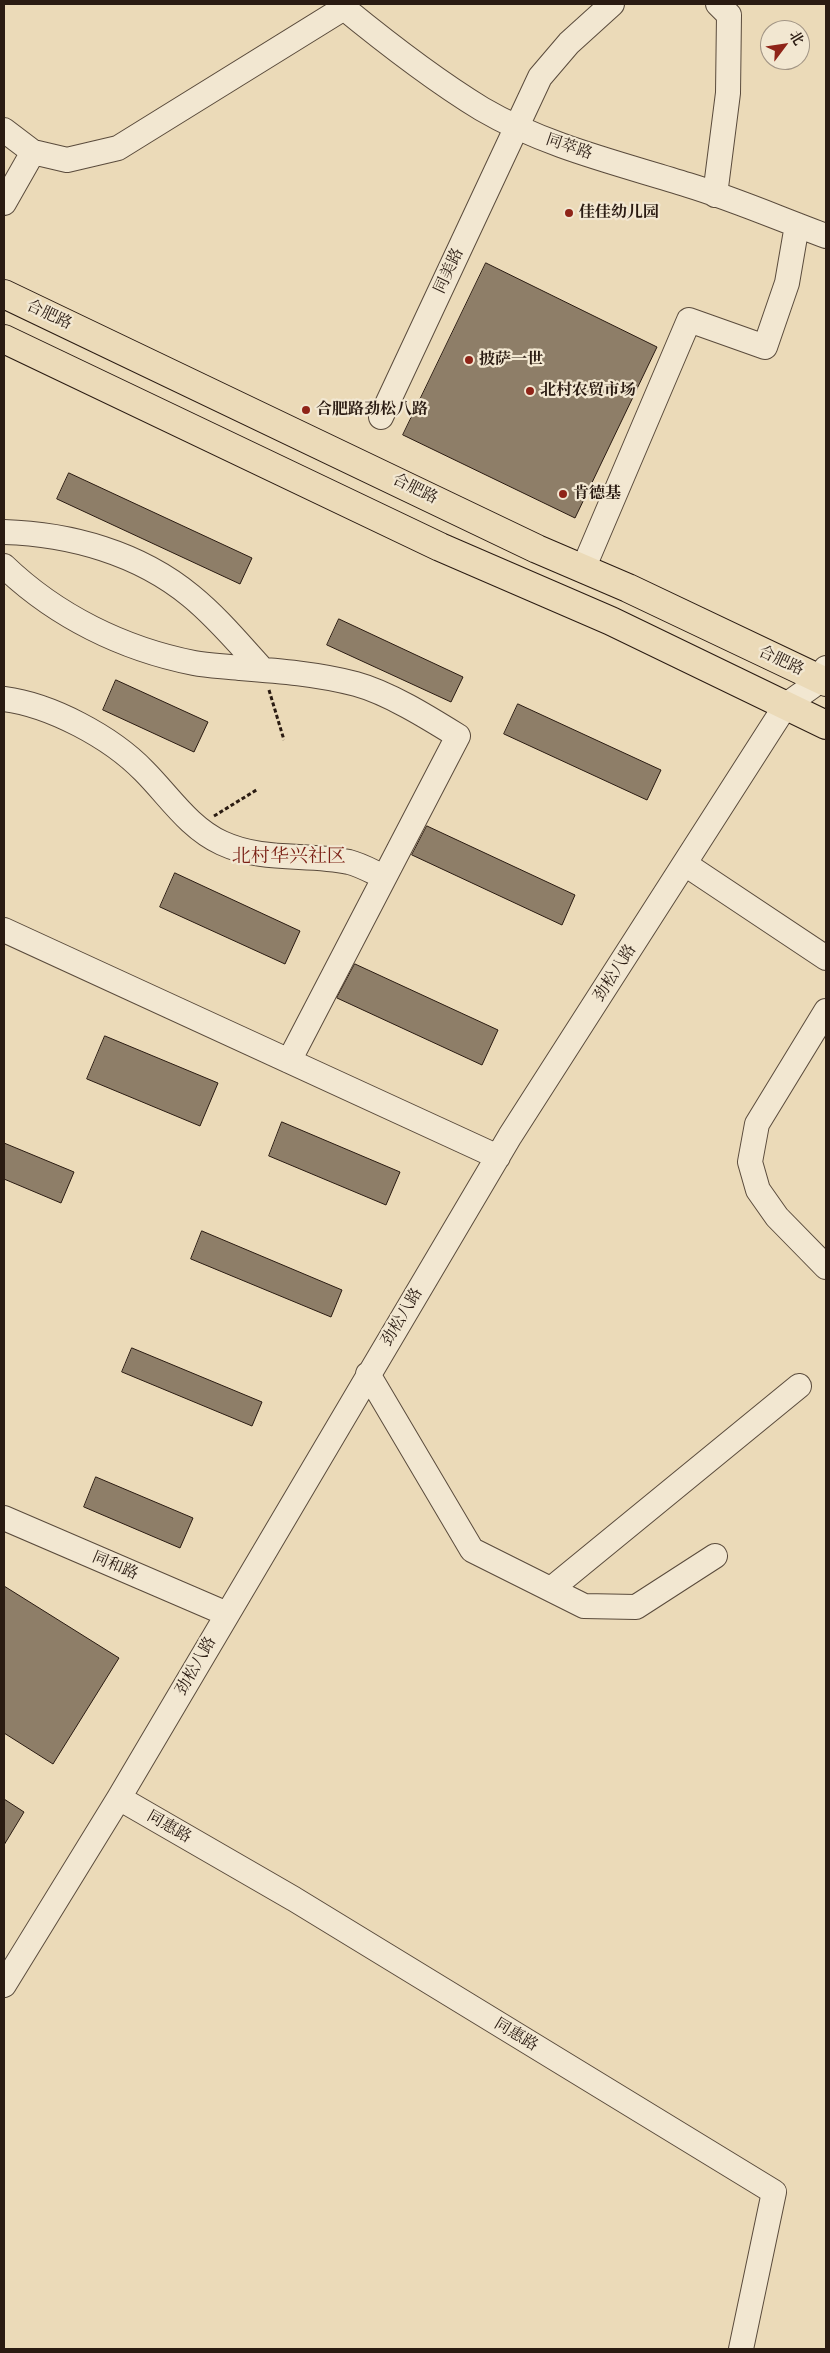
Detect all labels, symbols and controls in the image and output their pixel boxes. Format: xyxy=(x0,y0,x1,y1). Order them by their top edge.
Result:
north arrow xyxy=(760,20,810,70)
text: 北 xyxy=(786,27,808,48)
street label: 同萃路 xyxy=(543,130,595,164)
place label: 佳佳幼儿园 xyxy=(579,203,659,223)
marker: 佳佳幼儿园 xyxy=(563,207,575,219)
street label: 同美路 xyxy=(430,245,468,297)
street label: 合肥路 xyxy=(23,296,75,334)
place label: 披萨一世 xyxy=(479,350,543,370)
marker: 披萨一世 xyxy=(463,354,475,366)
place label: 北村农贸市场 xyxy=(540,381,636,401)
marker: 北村农贸市场 xyxy=(524,385,536,397)
place label: 合肥路劲松八路 xyxy=(316,400,428,420)
marker: 合肥路劲松八路 xyxy=(300,404,312,416)
street label: 合肥路 xyxy=(389,470,441,508)
place label: 肯德基 xyxy=(573,484,621,504)
marker: 肯德基 xyxy=(557,488,569,500)
street label: 合肥路 xyxy=(755,642,807,680)
district label: 北村华兴社区 xyxy=(232,846,346,868)
street label: 劲松八路 xyxy=(590,941,640,1005)
street label: 劲松八路 xyxy=(377,1285,427,1349)
street label: 同和路 xyxy=(89,1548,141,1584)
street label: 劲松八路 xyxy=(172,1633,220,1699)
street label: 同惠路 xyxy=(143,1807,195,1847)
street label: 同惠路 xyxy=(490,2014,542,2056)

